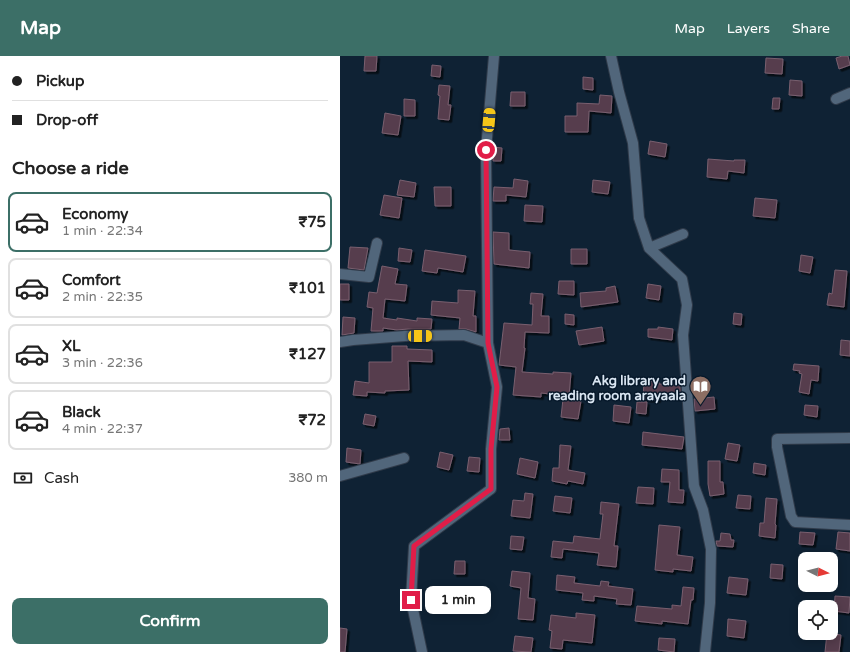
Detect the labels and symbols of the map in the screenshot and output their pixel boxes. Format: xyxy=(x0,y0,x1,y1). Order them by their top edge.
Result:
car xyxy=(482,108,496,132)
route start xyxy=(477,141,495,159)
car xyxy=(408,330,432,342)
place label: Akg library and reading room arayaala xyxy=(548,373,686,404)
library icon: Akg library and reading room arayaala xyxy=(688,374,714,407)
north arrow xyxy=(798,552,838,592)
callout: 1 min xyxy=(425,586,491,614)
route end xyxy=(402,591,420,609)

